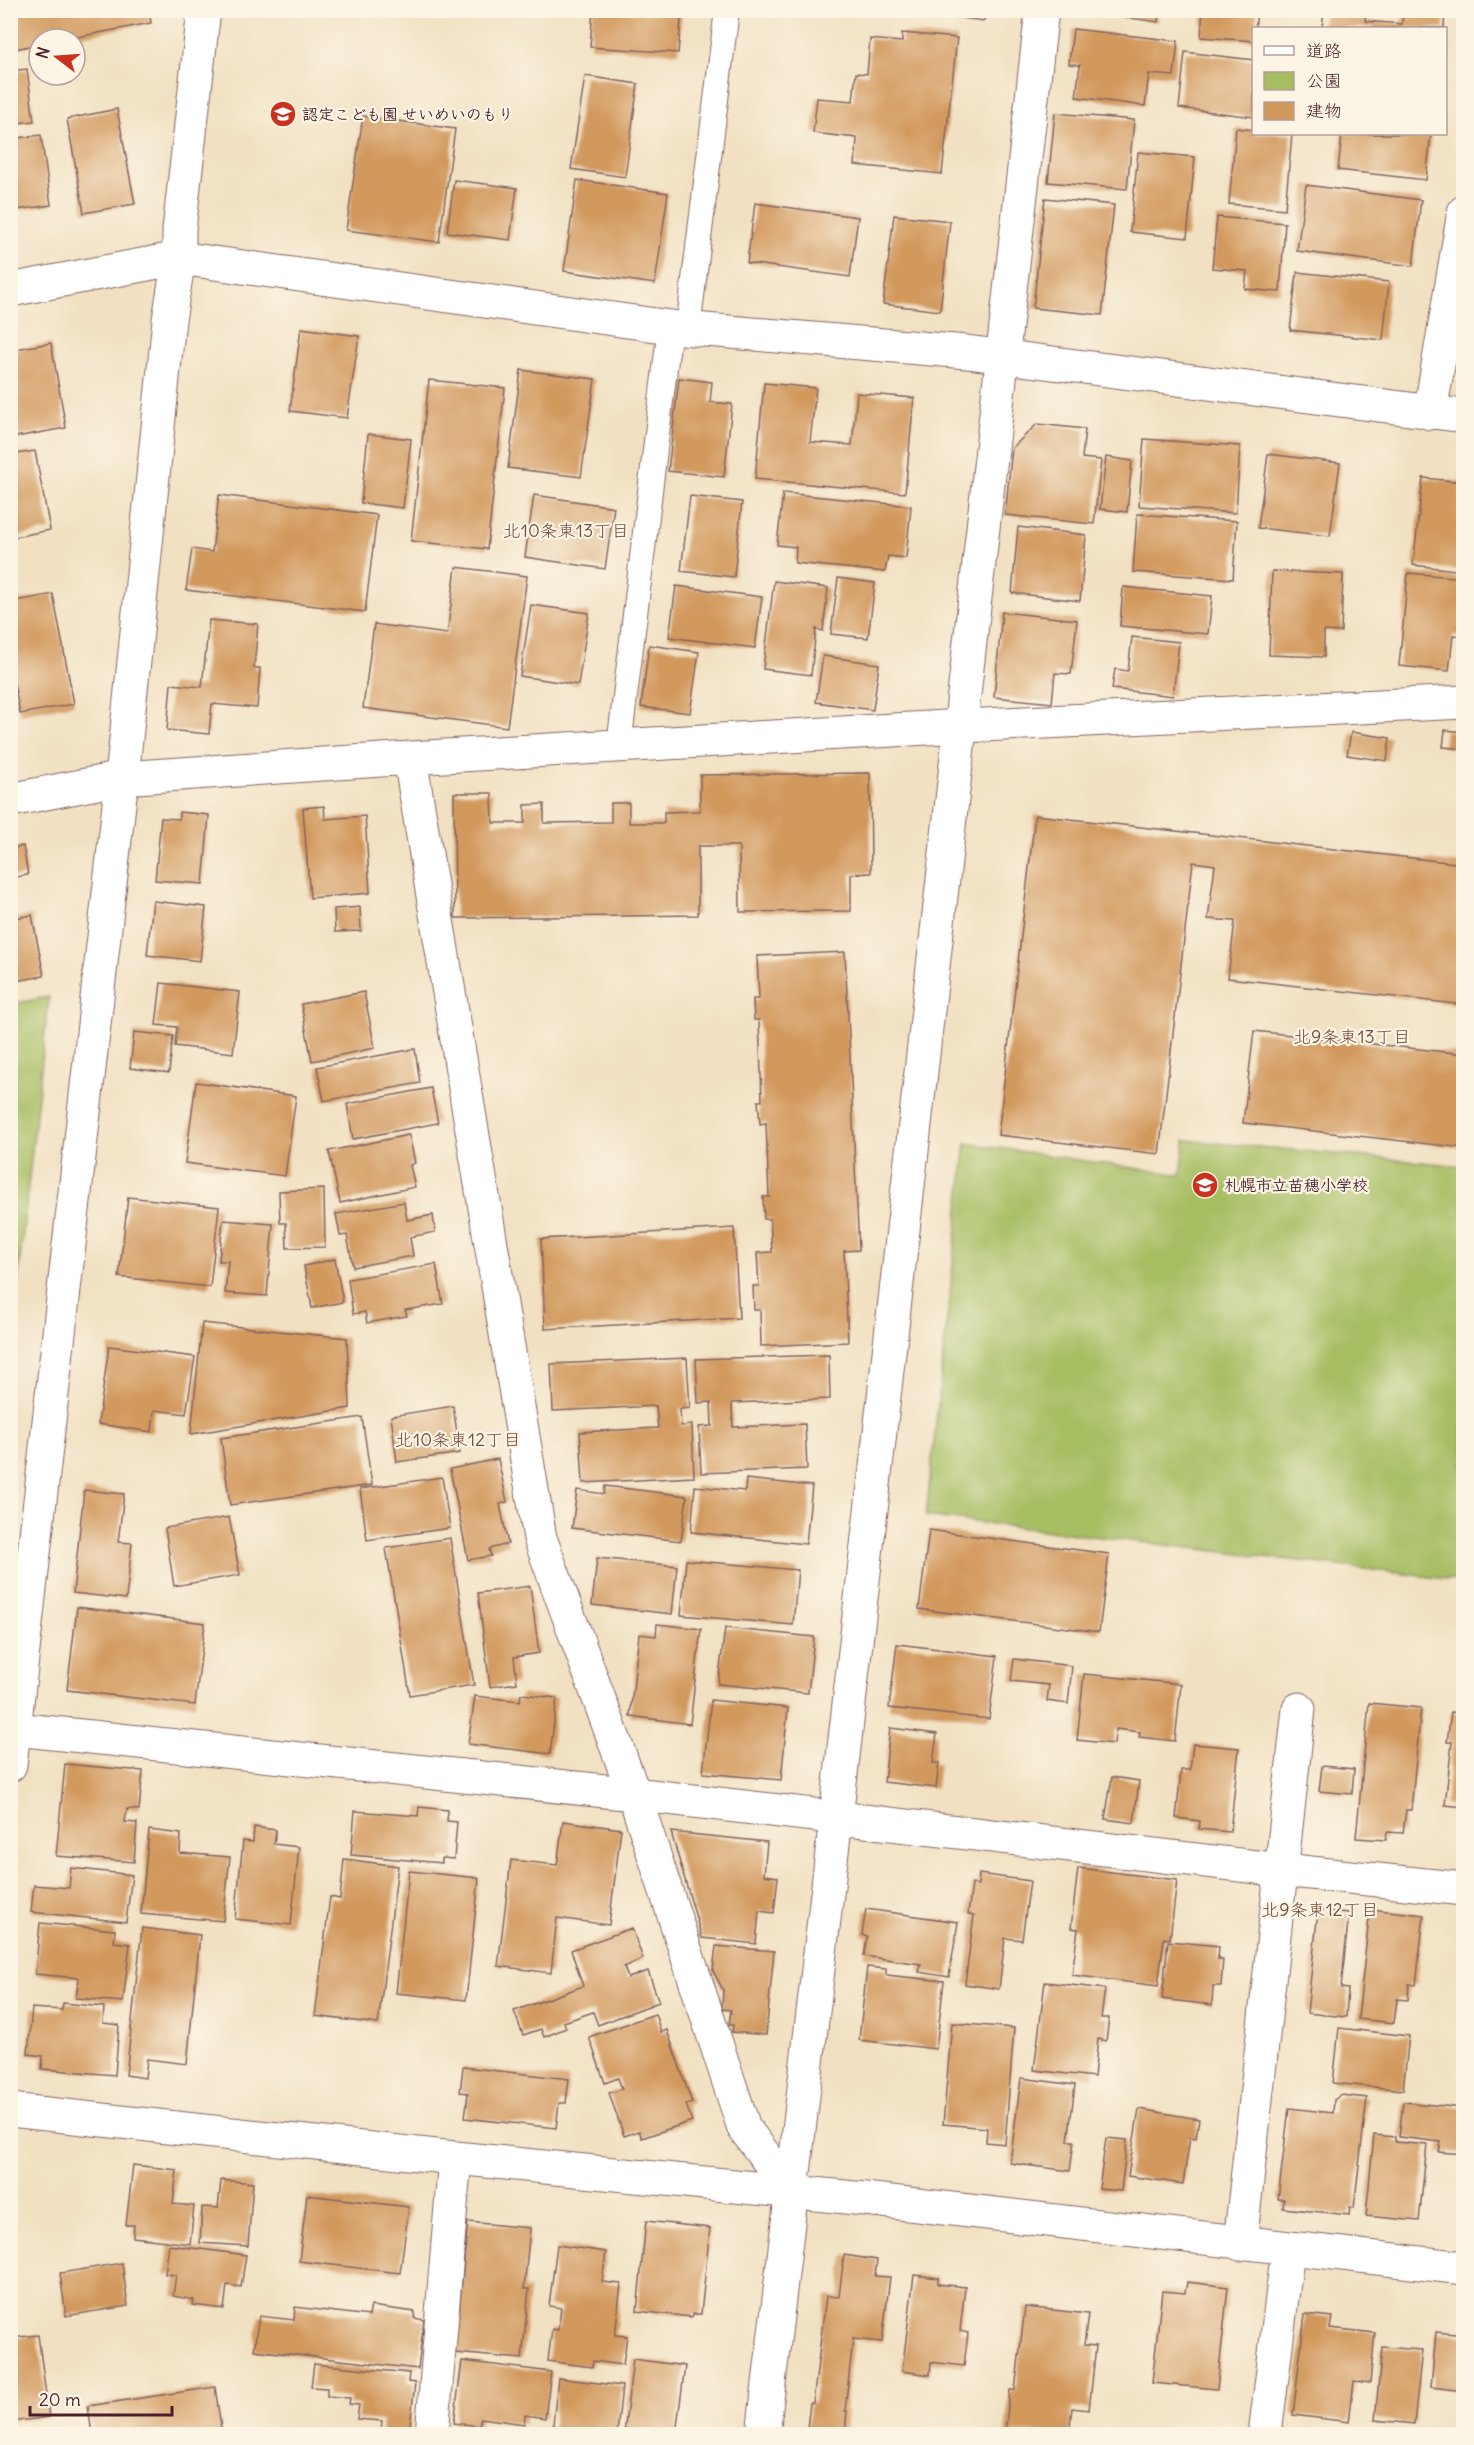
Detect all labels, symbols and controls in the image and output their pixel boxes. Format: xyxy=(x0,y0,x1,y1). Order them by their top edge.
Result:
north arrow xyxy=(27,27,87,87)
legend xyxy=(1252,27,1447,135)
text: 道路 xyxy=(1306,39,1342,62)
text: N xyxy=(31,44,54,61)
text: 公園 xyxy=(1306,69,1342,92)
school or university icon: 認定こども園 せいめいのもり xyxy=(268,99,298,129)
text: 建物 xyxy=(1306,99,1342,122)
place label: 認定こども園 せいめいのもり xyxy=(302,104,514,124)
district label: 北10条東13丁目 xyxy=(503,519,629,542)
district label: 北9条東13丁目 xyxy=(1293,1025,1411,1048)
school or university icon: 札幌市立苗穂小学校 xyxy=(1190,1170,1220,1200)
place label: 札幌市立苗穂小学校 xyxy=(1224,1175,1368,1195)
district label: 北10条東12丁目 xyxy=(395,1428,521,1451)
district label: 北9条東12丁目 xyxy=(1261,1898,1379,1921)
scale bar xyxy=(30,2379,172,2417)
text: 20 m xyxy=(39,2388,81,2411)

